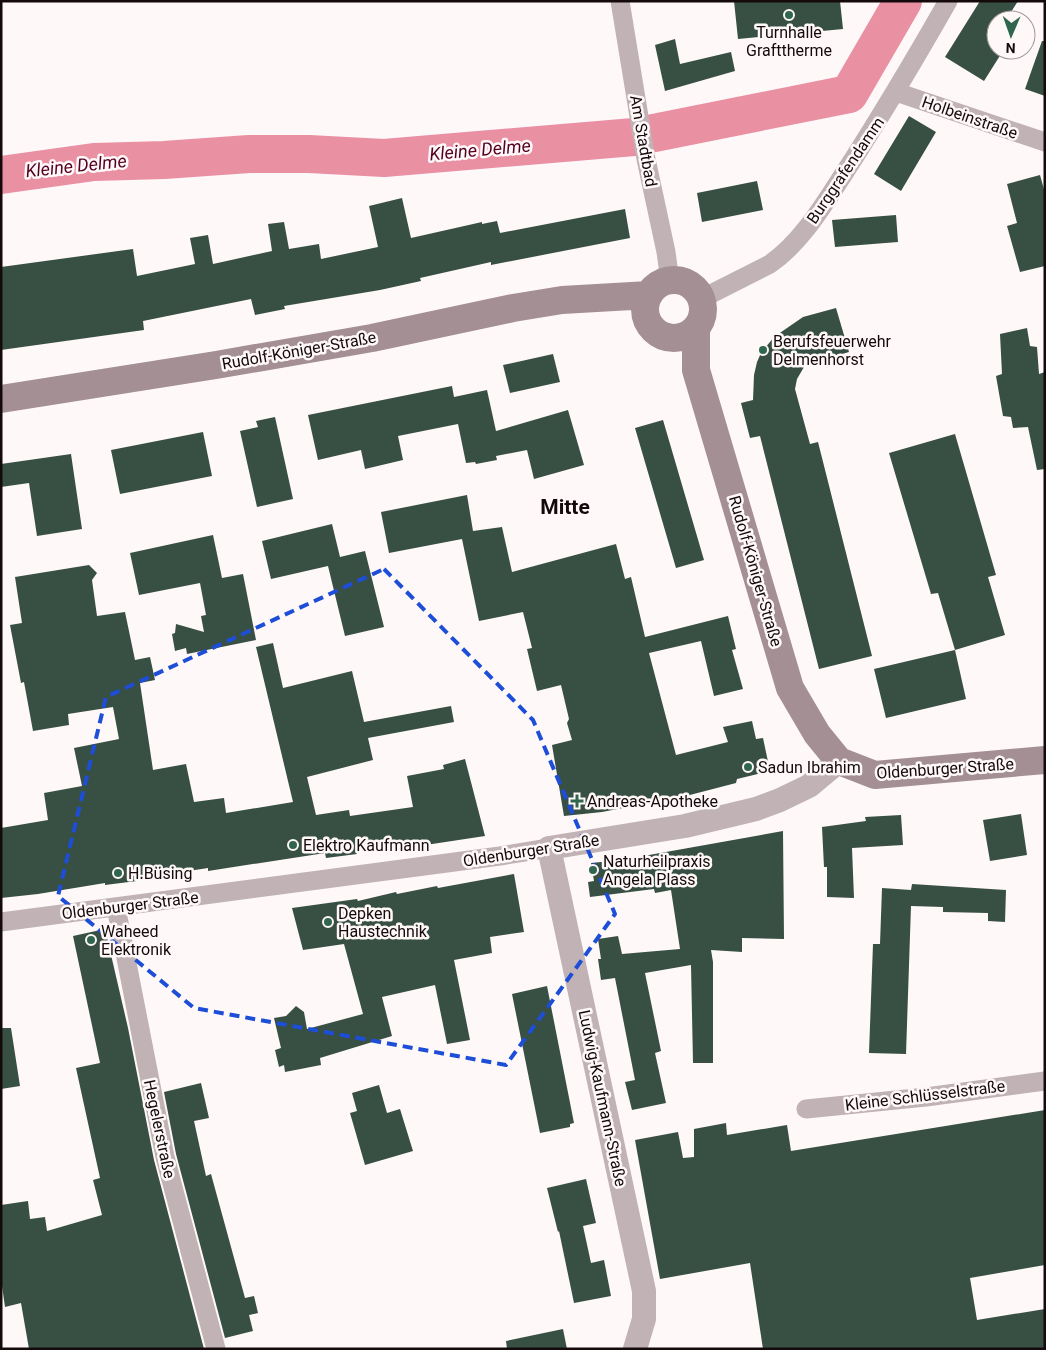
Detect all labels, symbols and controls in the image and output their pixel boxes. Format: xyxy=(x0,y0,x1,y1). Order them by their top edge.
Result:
marker: Turnhalle Grafttherme xyxy=(783,9,795,21)
north arrow xyxy=(986,10,1036,60)
place label: Turnhalle Grafttherme xyxy=(746,23,832,60)
text: N xyxy=(1005,40,1016,56)
street label: Holbeinstraße xyxy=(919,92,1020,143)
street label: Am Stadtbad xyxy=(626,94,661,188)
street label: Burggrafendamm xyxy=(803,113,888,227)
water label: Kleine Delme xyxy=(428,135,531,164)
water label: Kleine Delme xyxy=(24,150,128,181)
street label: Rudolf-Königer-Straße xyxy=(220,328,378,373)
place label: Berufsfeuerwehr Delmenhorst xyxy=(773,332,892,369)
marker: Berufsfeuerwehr Delmenhorst xyxy=(757,344,769,356)
street label: Rudolf-Königer-Straße xyxy=(725,493,786,649)
district label: Mitte xyxy=(540,495,590,519)
street label: Oldenburger Straße xyxy=(876,754,1014,783)
place label: Sadun Ibrahim xyxy=(758,758,861,777)
marker: Sadun Ibrahim xyxy=(742,761,754,773)
place label: Andreas-Apotheke xyxy=(587,792,718,811)
marker: Andreas-Apotheke xyxy=(571,795,583,807)
street label: Oldenburger Straße xyxy=(462,830,601,871)
place label: Elektro Kaufmann xyxy=(303,836,430,855)
marker: Elektro Kaufmann xyxy=(287,839,299,851)
place label: Naturheilpraxis Angela Plass xyxy=(603,852,711,889)
place label: H.Büsing xyxy=(128,864,192,883)
marker: Naturheilpraxis Angela Plass xyxy=(587,864,599,876)
marker: H.Büsing xyxy=(112,867,124,879)
street label: Oldenburger Straße xyxy=(61,888,200,923)
place label: Depken Haustechnik xyxy=(338,904,428,941)
marker: Depken Haustechnik xyxy=(322,916,334,928)
place label: Waheed Elektronik xyxy=(101,922,172,959)
marker: Waheed Elektronik xyxy=(85,934,97,946)
street label: Ludwig-Kaufmann-Straße xyxy=(575,1008,631,1188)
street label: Kleine Schlüsselstraße xyxy=(844,1076,1006,1115)
street label: Hegelerstraße xyxy=(140,1078,179,1180)

